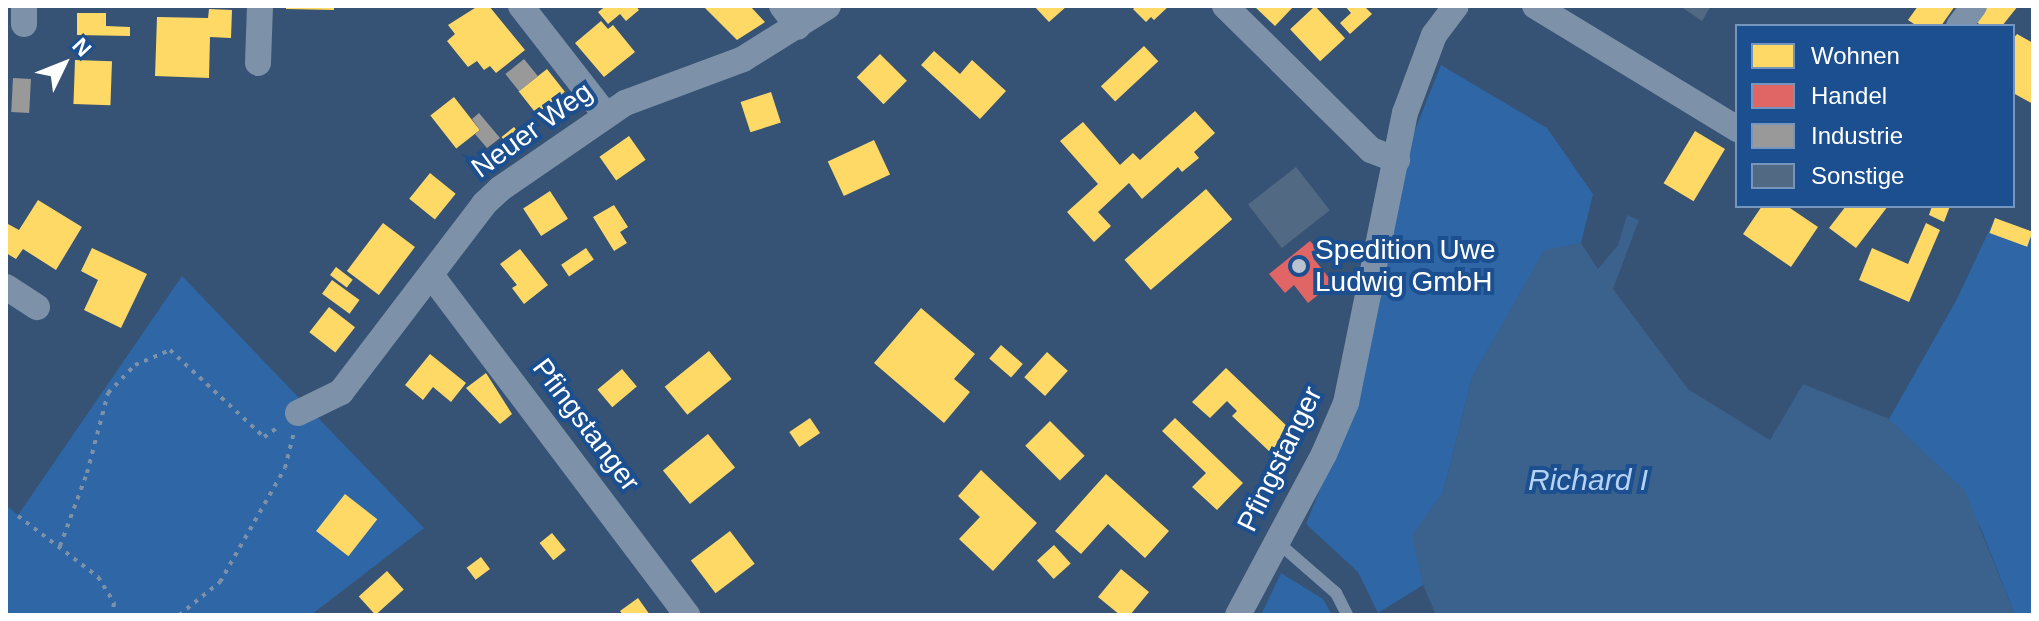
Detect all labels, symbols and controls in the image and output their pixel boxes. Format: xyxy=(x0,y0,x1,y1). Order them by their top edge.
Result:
north arrow xyxy=(24,24,104,104)
legend xyxy=(1735,24,2015,208)
text: N xyxy=(67,33,96,62)
text: Wohnen xyxy=(1811,42,1900,69)
street label: Neuer Weg xyxy=(465,75,599,185)
text: Handel xyxy=(1811,82,1887,109)
text: Industrie xyxy=(1811,122,1903,149)
text: Sonstige xyxy=(1811,162,1904,189)
place label: Spedition Uwe Ludwig GmbH xyxy=(1315,233,1496,299)
marker: Spedition Uwe Ludwig GmbH xyxy=(1290,257,1308,275)
street label: Pfingstanger xyxy=(525,352,647,498)
street label: Pfingstanger xyxy=(1230,381,1330,537)
water label: Richard I xyxy=(1528,462,1648,498)

